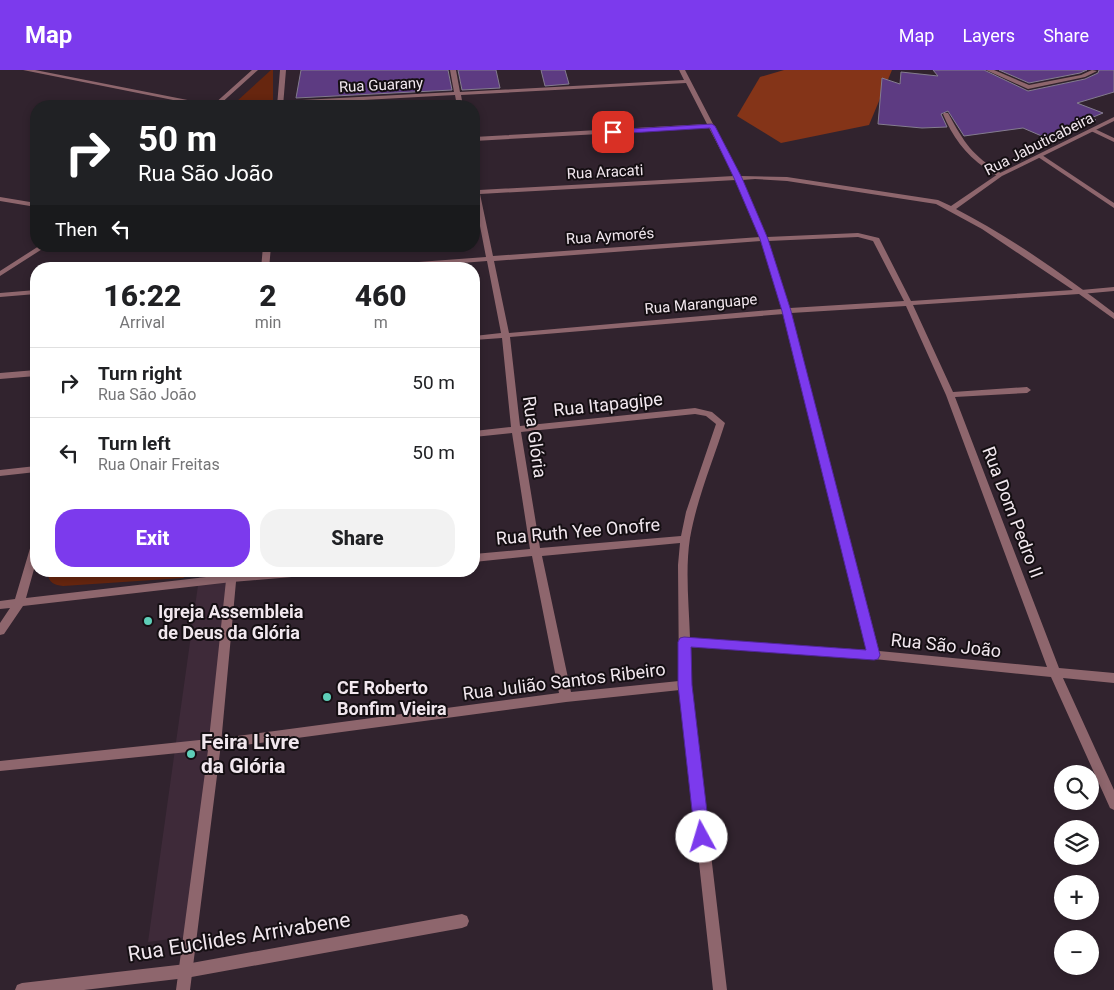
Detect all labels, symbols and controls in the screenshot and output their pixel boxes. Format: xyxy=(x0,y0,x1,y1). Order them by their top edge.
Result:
text: Map xyxy=(25,21,72,49)
text: Map xyxy=(899,25,934,46)
text: Layers xyxy=(962,25,1015,46)
text: Share xyxy=(1043,25,1089,46)
street label: Rua Guarany xyxy=(338,74,424,96)
street label: Rua Jabuticabeira xyxy=(981,109,1097,179)
pin xyxy=(592,111,634,153)
icon: arrive xyxy=(599,118,627,146)
text: 50 m xyxy=(138,119,217,160)
icon: right xyxy=(55,120,120,185)
text: Rua São João xyxy=(138,161,273,186)
street label: Rua Aracati xyxy=(566,161,644,183)
icon: left xyxy=(107,215,135,243)
text: Then xyxy=(55,218,97,241)
street label: Rua Aymorés xyxy=(565,224,655,248)
text: 16:22 xyxy=(103,278,181,313)
text: 2 xyxy=(259,278,277,313)
text: 460 xyxy=(355,278,407,313)
street label: Rua Maranguape xyxy=(644,290,758,318)
text: Arrival xyxy=(120,313,165,332)
text: min xyxy=(255,313,281,332)
text: m xyxy=(374,313,388,332)
text: Turn right xyxy=(98,362,182,385)
icon: right xyxy=(55,369,83,397)
text: 50 m xyxy=(412,371,455,394)
text: Rua São João xyxy=(98,385,196,404)
street label: Rua Itapagipe xyxy=(552,388,664,420)
street label: Rua Glória xyxy=(519,395,551,479)
text: Turn left xyxy=(98,432,171,455)
icon: left xyxy=(55,439,83,467)
text: 50 m xyxy=(412,441,455,464)
street label: Rua Dom Pedro II xyxy=(978,443,1048,581)
text: Rua Onair Freitas xyxy=(98,455,220,474)
button: Exit xyxy=(55,509,250,567)
button: Share xyxy=(260,509,455,567)
street label: Rua Ruth Yee Onofre xyxy=(495,513,661,549)
place label: Igreja Assembleia de Deus da Glória xyxy=(158,601,304,643)
marker: Igreja Assembleia de Deus da Glória xyxy=(142,615,154,627)
street label: Rua São João xyxy=(890,629,1002,661)
street label: Rua Julião Santos Ribeiro xyxy=(461,658,667,704)
place label: CE Roberto Bonfim Vieira xyxy=(337,677,447,719)
marker: CE Roberto Bonfim Vieira xyxy=(321,691,333,703)
place label: Feira Livre da Glória xyxy=(201,730,299,778)
marker: Feira Livre da Glória xyxy=(185,748,197,760)
map controls xyxy=(1054,765,1099,975)
button: search xyxy=(1054,765,1099,810)
position arrow xyxy=(675,810,727,862)
button: layers xyxy=(1054,820,1099,865)
button: + xyxy=(1054,875,1099,920)
street label: Rua Euclides Arrivabene xyxy=(126,908,352,966)
button: − xyxy=(1054,930,1099,975)

